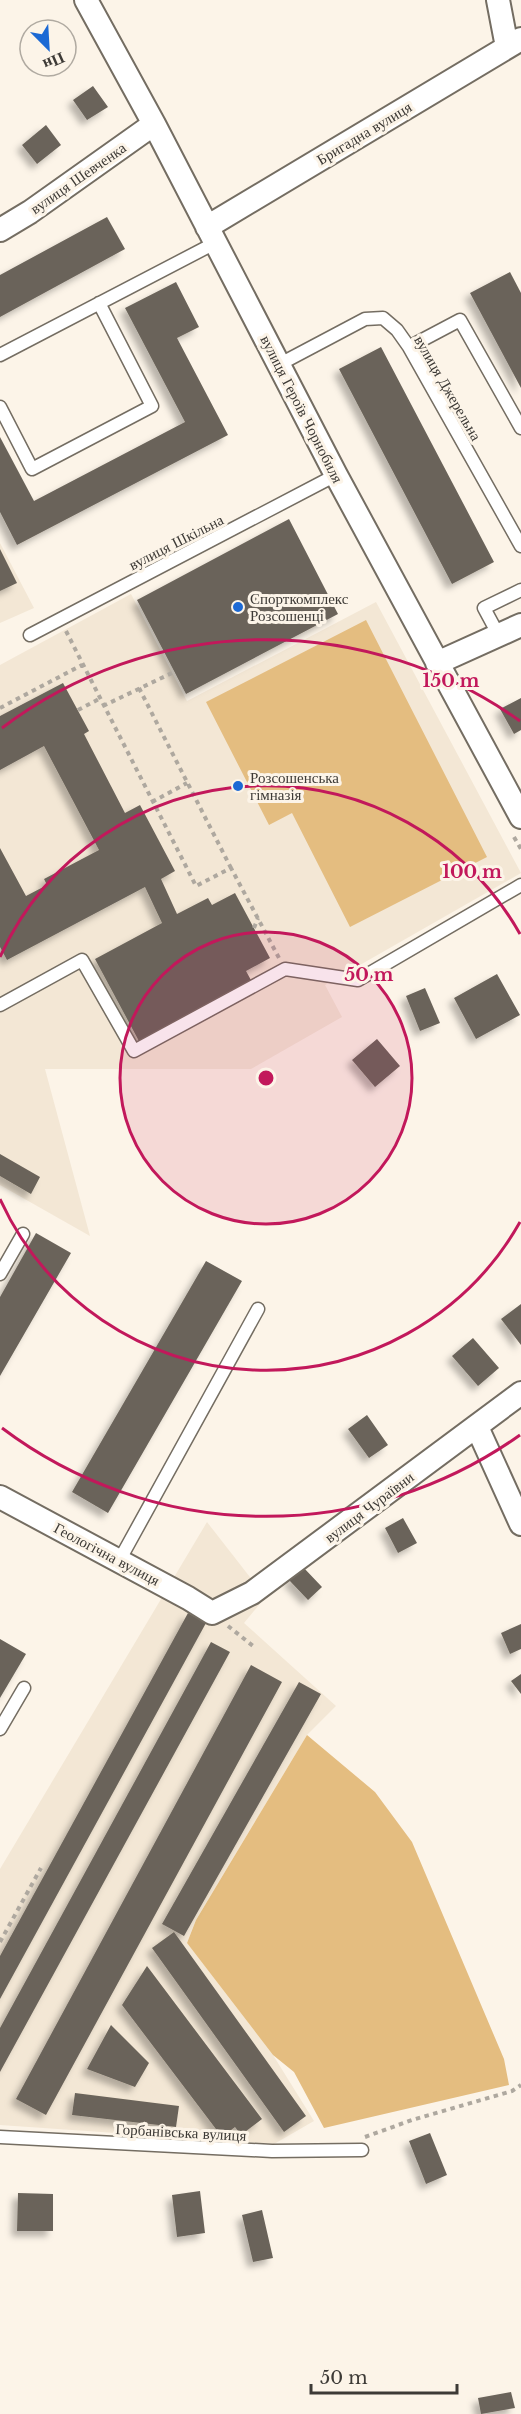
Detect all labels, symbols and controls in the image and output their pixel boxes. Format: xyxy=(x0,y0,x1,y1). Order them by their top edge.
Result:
north arrow xyxy=(18,18,78,78)
text: Пн xyxy=(40,48,68,75)
street label: Бригадна вулиця xyxy=(313,97,415,169)
street label: вулиця Шевченка xyxy=(27,138,130,218)
street label: вулиця Героїв Чорнобиля xyxy=(256,332,348,486)
street label: вулиця Джерельна xyxy=(410,332,486,444)
street label: вулиця Шкільна xyxy=(125,510,227,574)
place label: Спорткомплекс Розсошенці xyxy=(250,589,349,625)
marker: Спорткомплекс Розсошенці xyxy=(231,600,245,614)
text: 150 m xyxy=(423,670,480,692)
place label: Розсошенська гімназія xyxy=(250,768,339,804)
marker: Розсошенська гімназія xyxy=(231,779,245,793)
text: 100 m xyxy=(442,861,502,883)
text: 50 m xyxy=(345,964,394,986)
centre of rings xyxy=(256,1068,276,1088)
street label: вулиця Чураївни xyxy=(321,1467,417,1547)
street label: Геологічна вулиця xyxy=(51,1518,163,1590)
street label: Горбанівська вулиця xyxy=(115,2119,247,2145)
scale bar xyxy=(311,2357,456,2395)
text: 50 m xyxy=(320,2367,368,2389)

